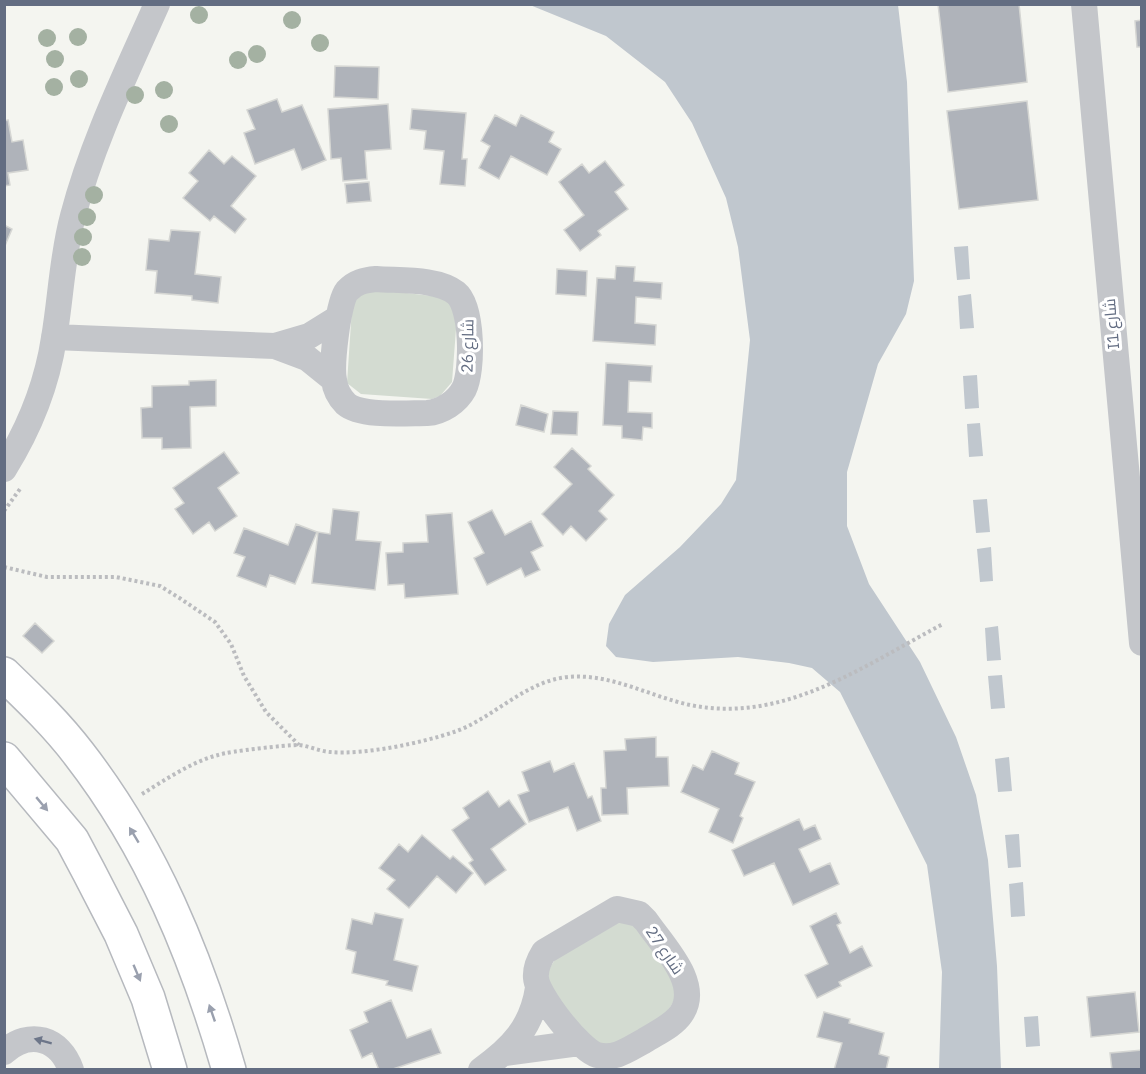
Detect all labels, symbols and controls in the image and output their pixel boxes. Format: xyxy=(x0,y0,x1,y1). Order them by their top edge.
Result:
street label: I1 شارع xyxy=(1099,298,1125,350)
street label: شارع 26 xyxy=(457,319,479,373)
one-way arrow xyxy=(35,796,48,812)
one-way arrow xyxy=(129,826,139,843)
street label: شارع 27 xyxy=(640,922,688,979)
one-way arrow xyxy=(132,964,142,982)
one-way arrow xyxy=(207,1004,217,1022)
one-way arrow xyxy=(34,1036,52,1045)

